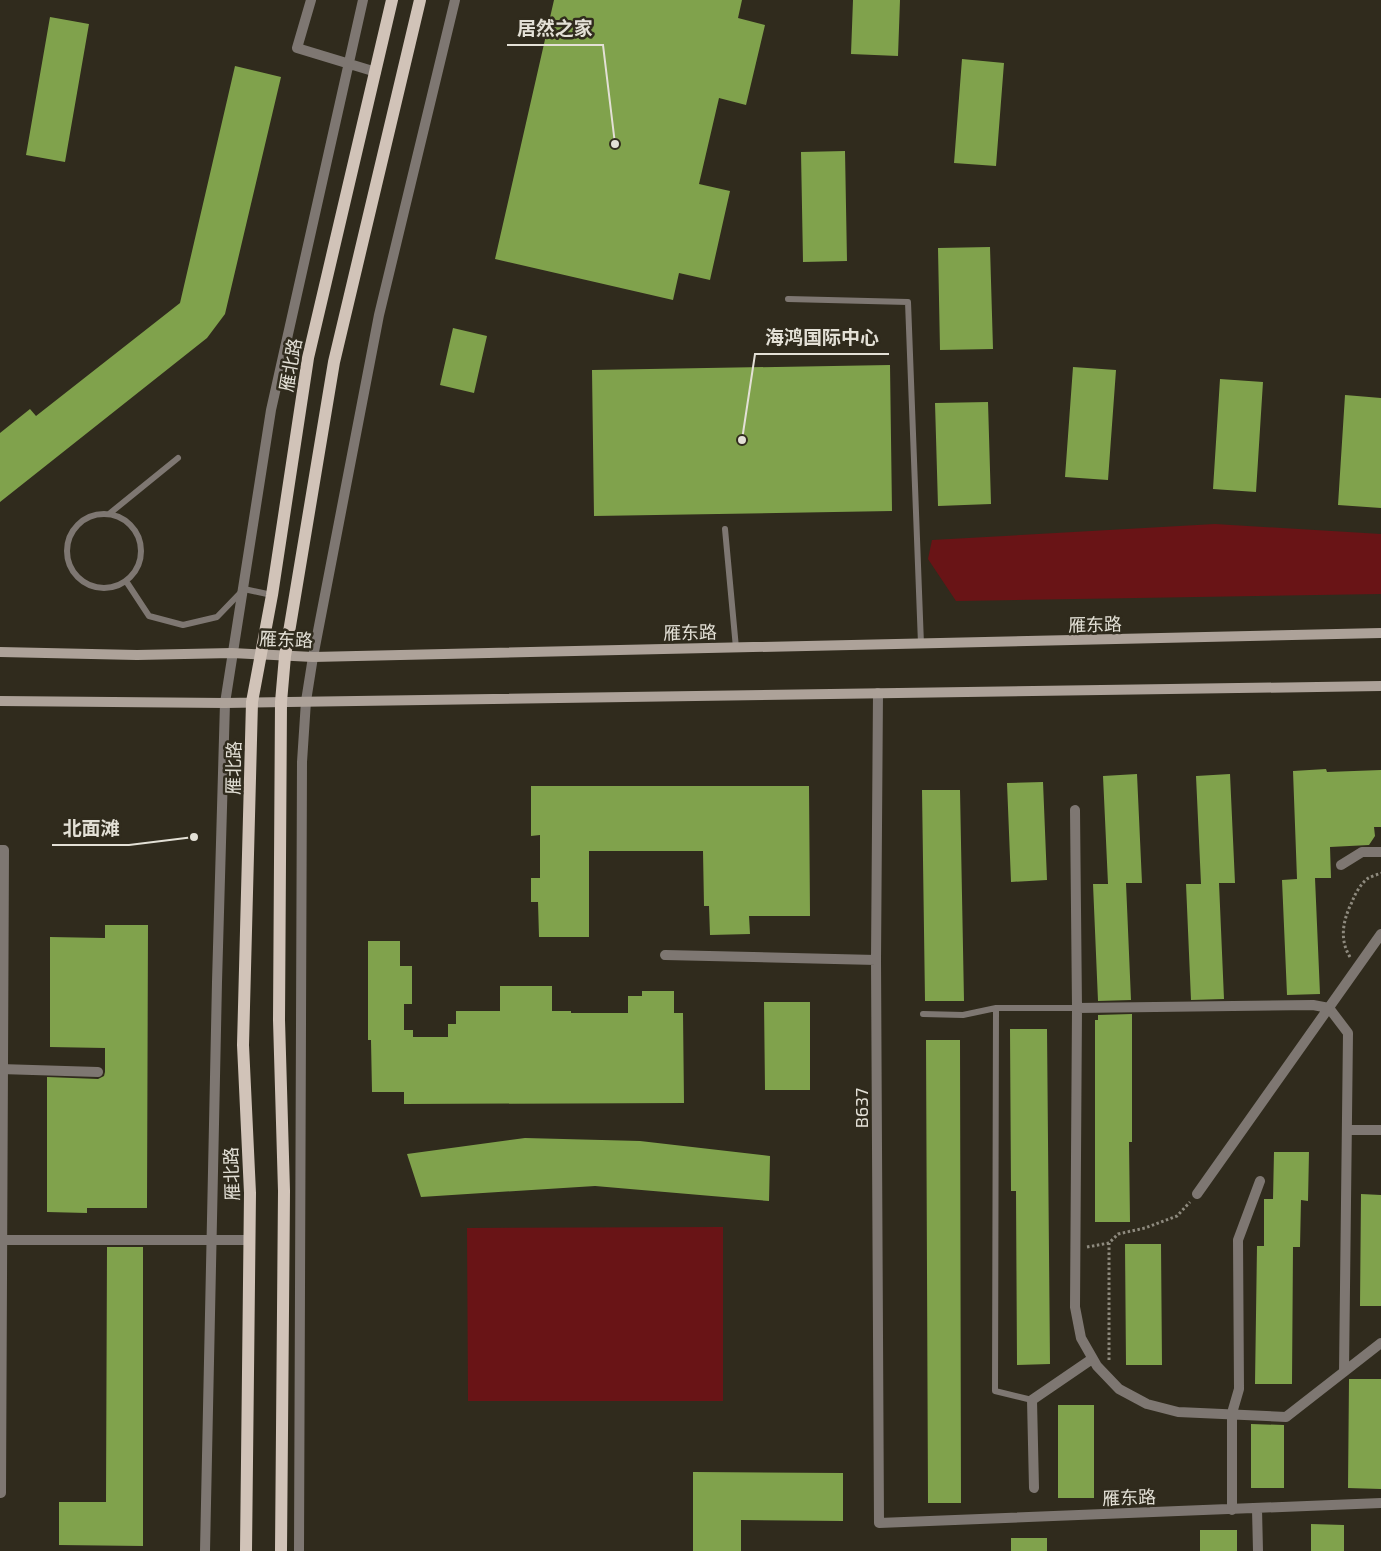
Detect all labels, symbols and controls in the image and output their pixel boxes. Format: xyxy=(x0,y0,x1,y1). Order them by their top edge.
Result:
callout: 居然之家 xyxy=(507,11,603,45)
text: 居然之家 xyxy=(517,16,593,39)
callout: 海鸿国际中心 xyxy=(755,320,889,354)
text: 海鸿国际中心 xyxy=(765,325,879,348)
street label: 雁北路 xyxy=(274,337,306,393)
street label: 雁东路 xyxy=(1068,613,1122,635)
street label: 雁东路 xyxy=(663,621,717,643)
street label: 雁东路 xyxy=(259,627,313,651)
street label: 雁北路 xyxy=(222,741,244,795)
callout: 北面滩 xyxy=(52,811,129,845)
text: 北面滩 xyxy=(62,816,120,839)
street label: B637 xyxy=(850,1088,872,1128)
street label: 雁北路 xyxy=(219,1147,243,1201)
street label: 雁东路 xyxy=(1102,1485,1156,1509)

